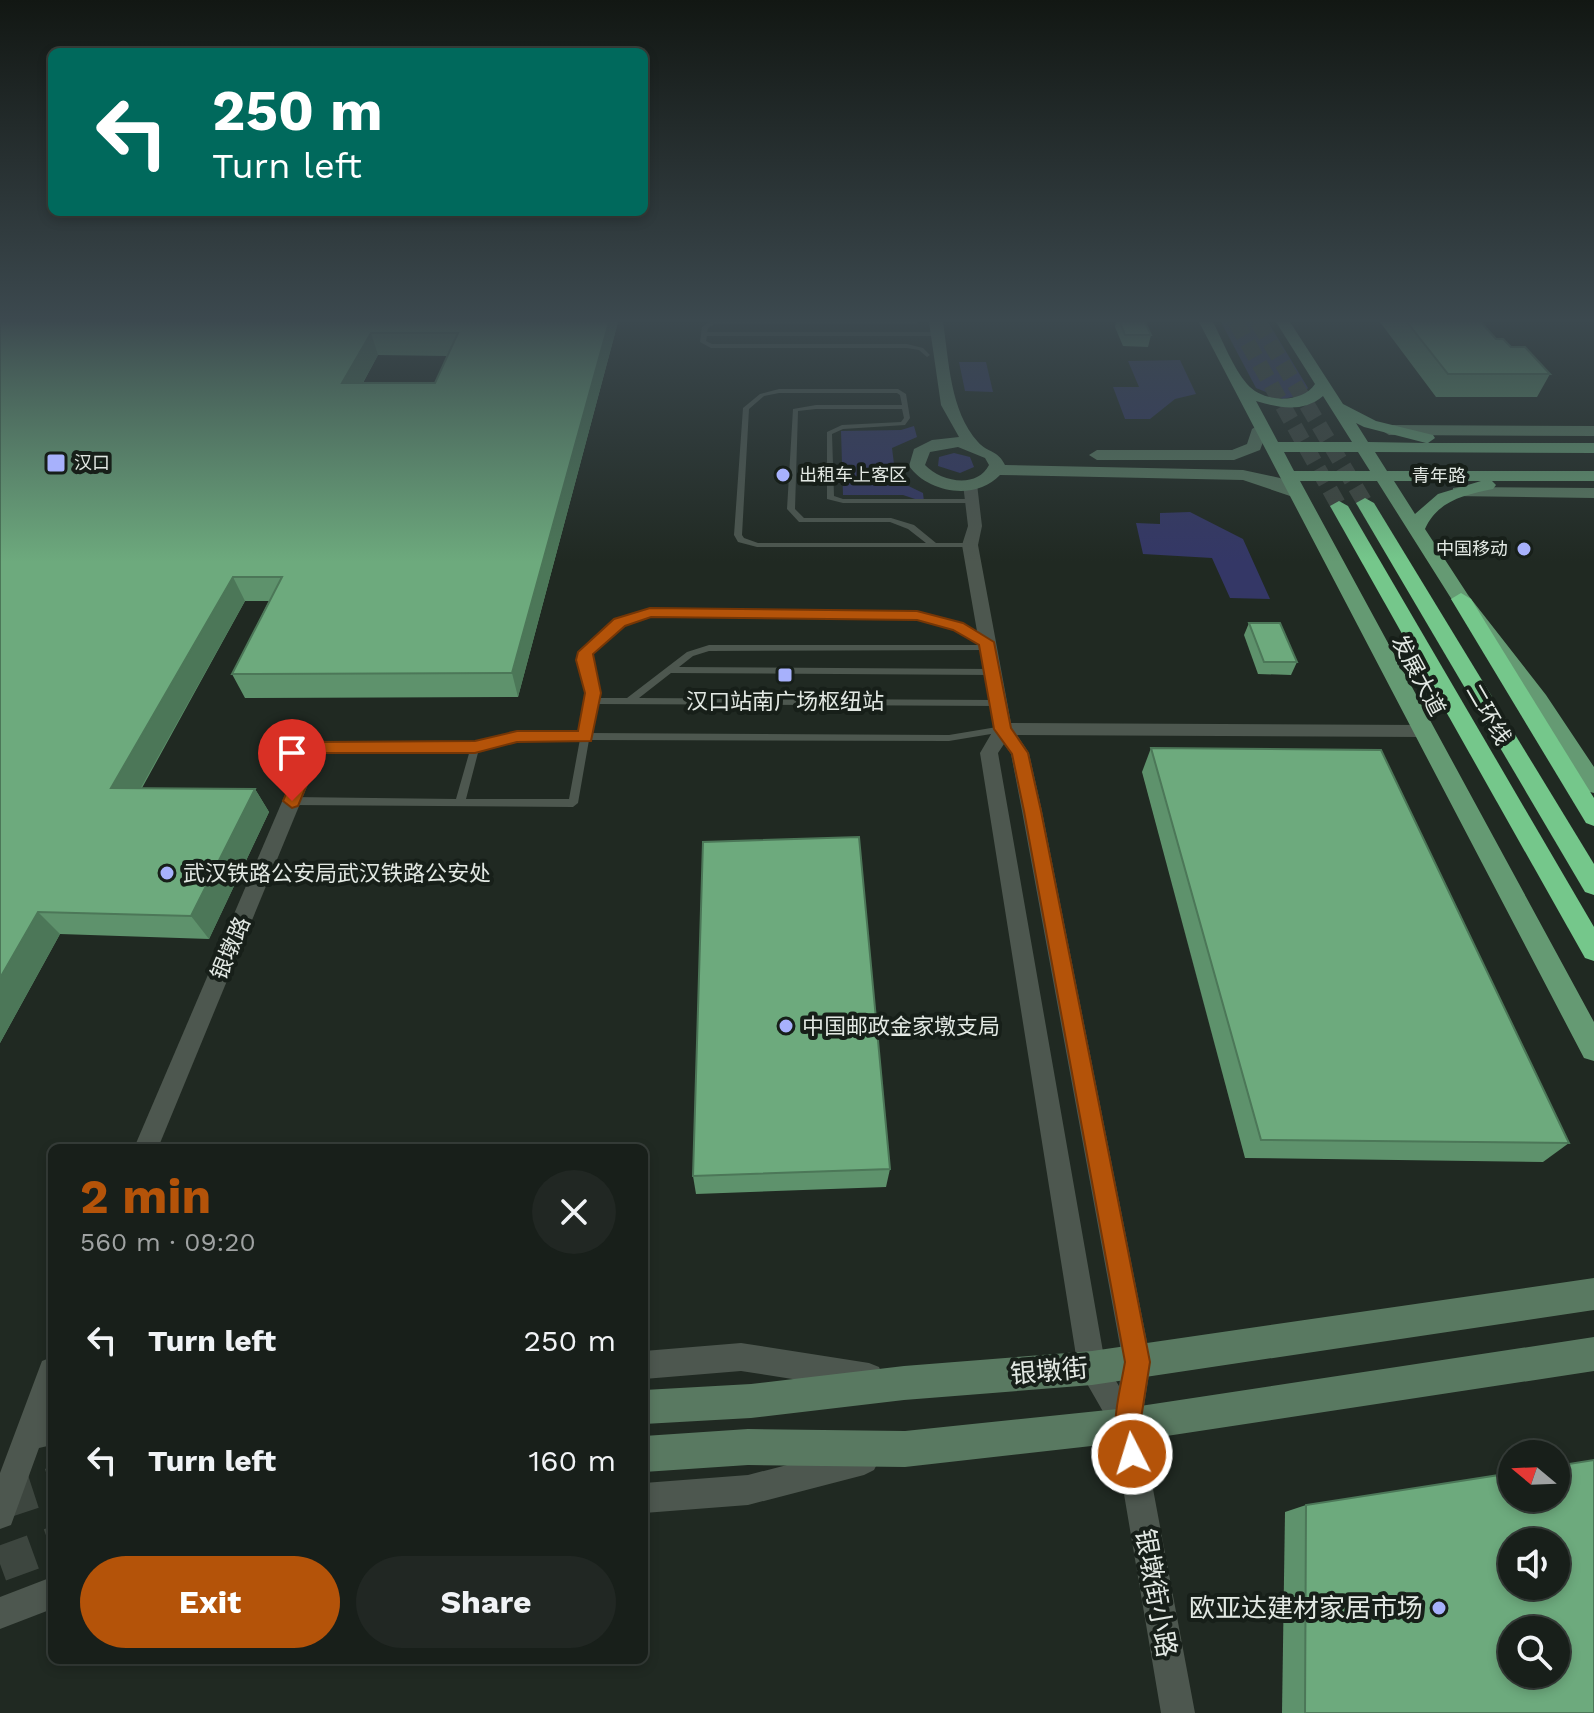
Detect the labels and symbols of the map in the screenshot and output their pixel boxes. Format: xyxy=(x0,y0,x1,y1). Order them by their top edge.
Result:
marker: 汉口 xyxy=(45,452,67,474)
place label: 汉口 xyxy=(74,452,110,473)
place label: 出租车上客区 xyxy=(799,464,907,485)
street label: 青年路 xyxy=(1412,465,1466,486)
marker: 出租车上客区 xyxy=(774,466,792,484)
place label: 中国移动 xyxy=(1436,538,1508,559)
marker: 中国移动 xyxy=(1515,540,1533,558)
street label: 发展大道 xyxy=(1387,631,1450,720)
marker: 汉口站南广场枢纽站 xyxy=(776,666,794,684)
street label: 二环线 xyxy=(1461,679,1516,749)
place label: 汉口站南广场枢纽站 xyxy=(686,689,884,714)
pin xyxy=(258,719,326,801)
place label: 武汉铁路公安局武汉铁路公安处 xyxy=(183,861,491,886)
marker: 武汉铁路公安局武汉铁路公安处 xyxy=(158,864,176,882)
street label: 银墩路 xyxy=(206,913,255,983)
place label: 中国邮政金家墩支局 xyxy=(802,1014,1000,1039)
marker: 中国邮政金家墩支局 xyxy=(777,1017,795,1035)
street label: 银墩街 xyxy=(1009,1353,1089,1389)
position arrow xyxy=(1090,1412,1174,1496)
north arrow xyxy=(1498,1440,1570,1512)
street label: 银墩街小路 xyxy=(1130,1526,1182,1660)
place label: 欧亚达建材家居市场 xyxy=(1189,1593,1423,1623)
marker: 欧亚达建材家居市场 xyxy=(1430,1599,1448,1617)

